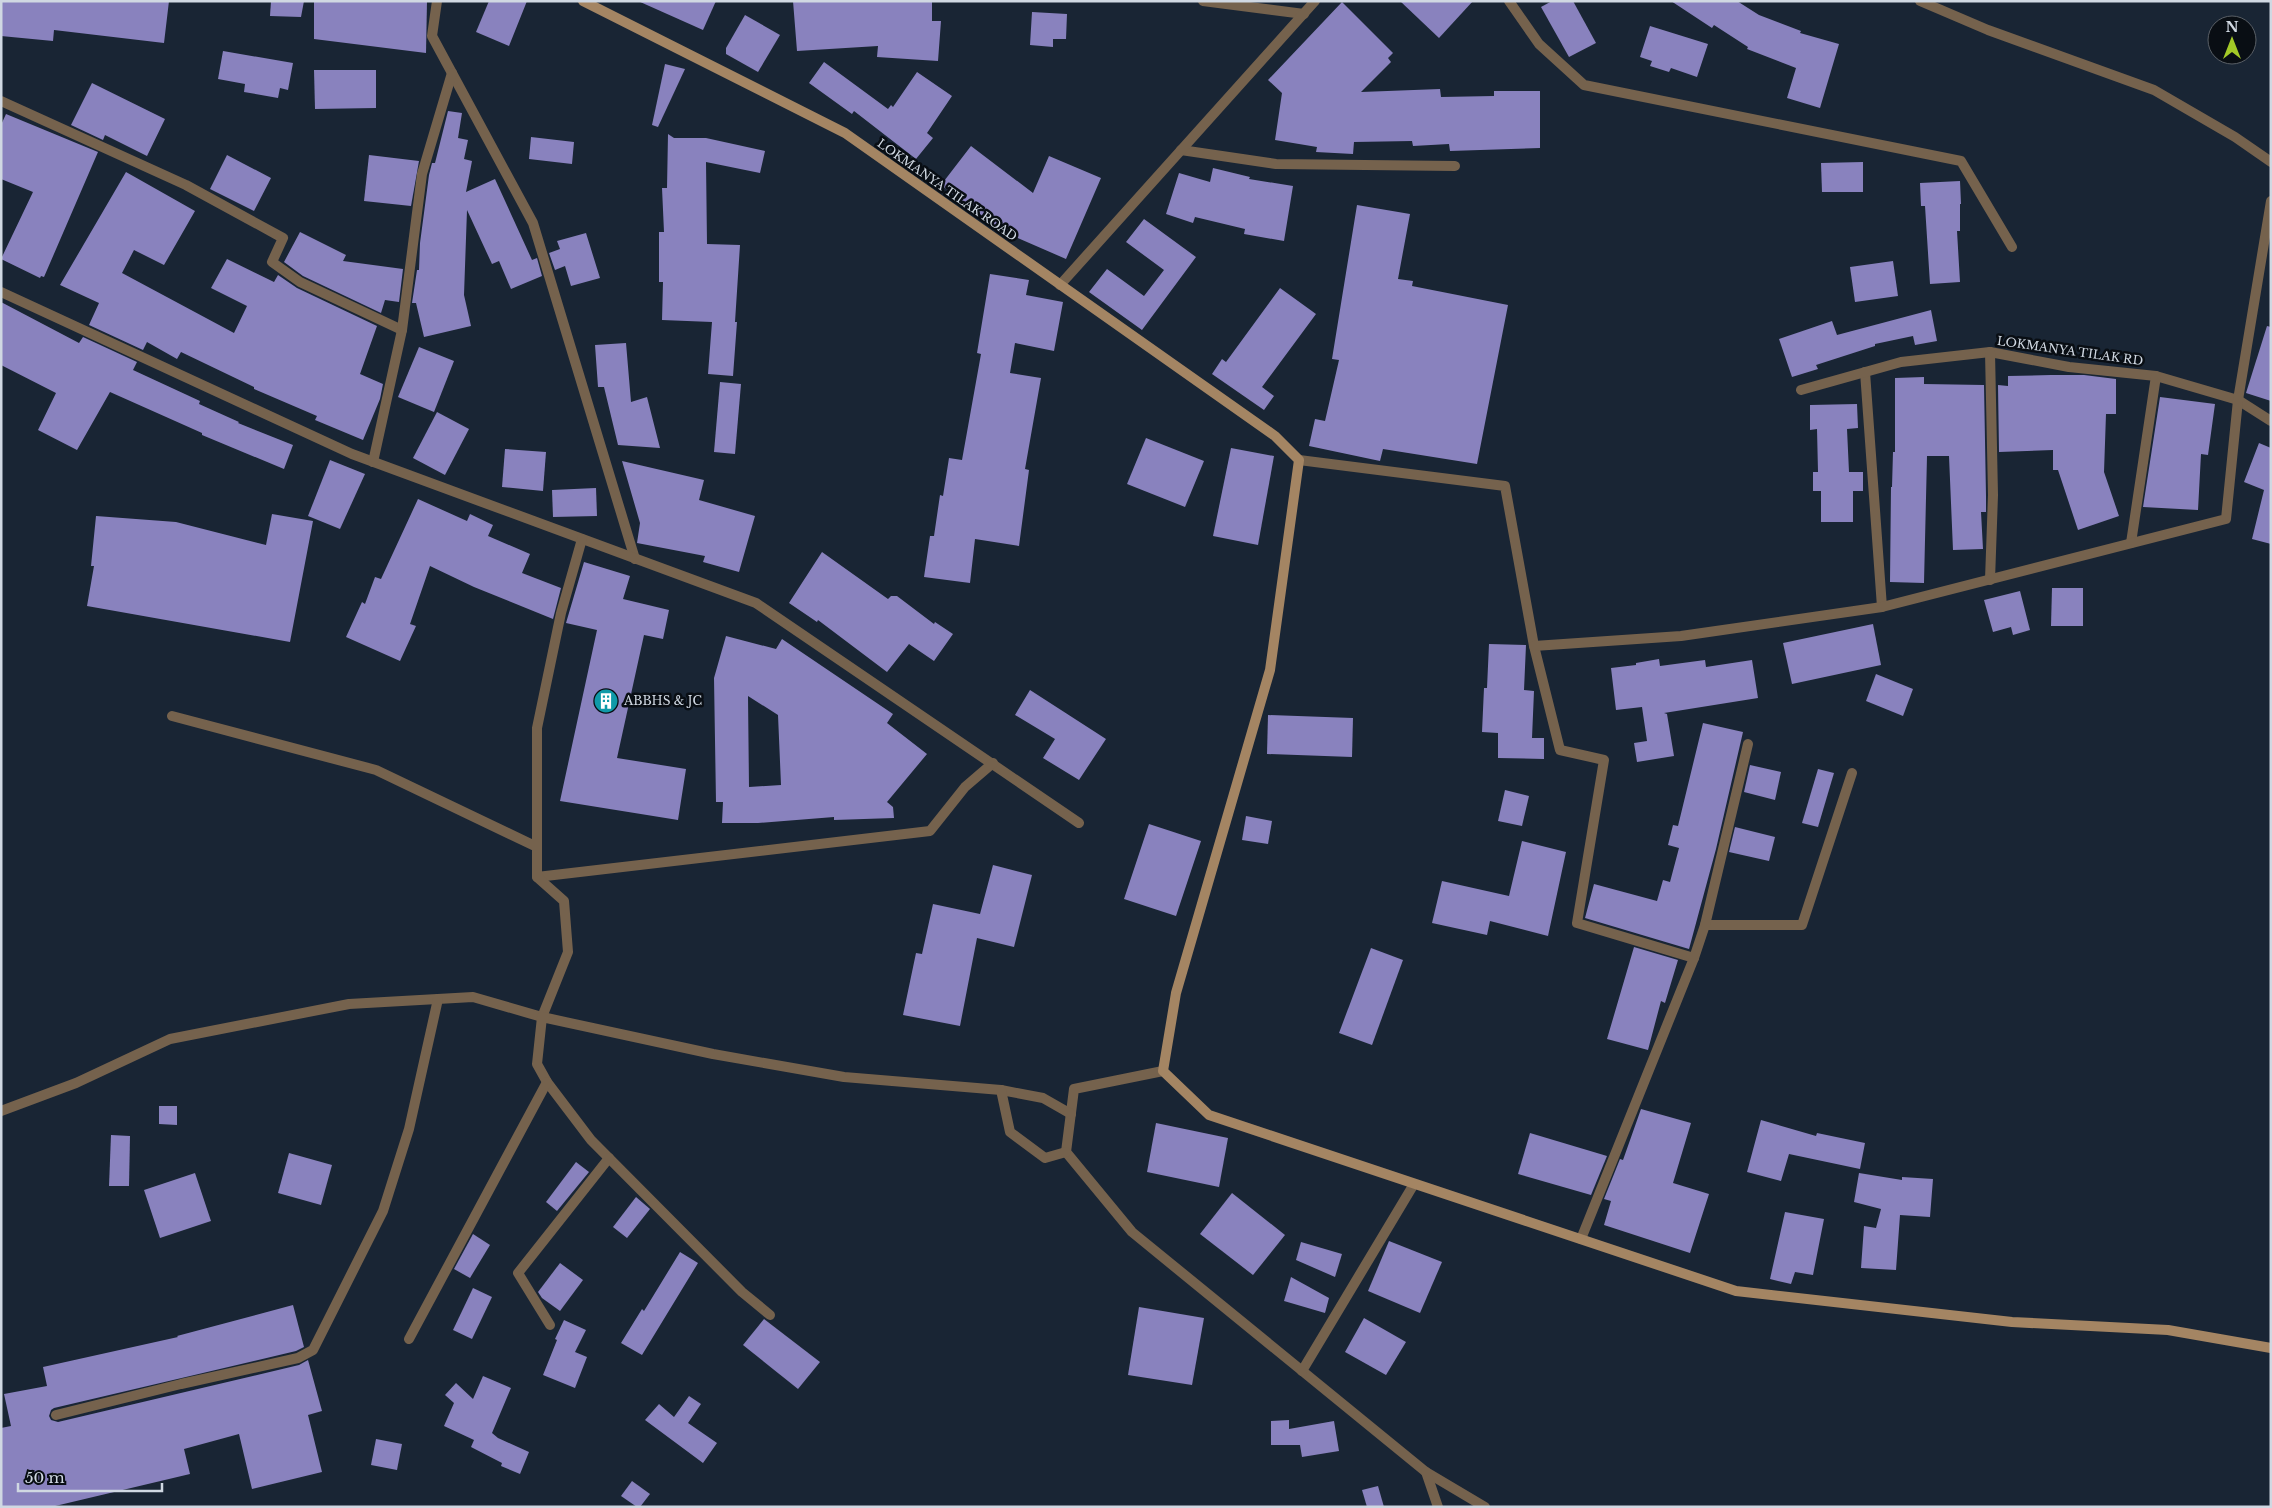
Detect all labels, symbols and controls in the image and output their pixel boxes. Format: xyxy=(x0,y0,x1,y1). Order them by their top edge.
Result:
north arrow xyxy=(2207,15,2257,65)
text: N xyxy=(2225,18,2239,36)
street label: LOKMANYA TILAK ROAD xyxy=(874,135,1020,244)
street label: LOKMANYA TILAK RD xyxy=(1996,333,2144,368)
building icon: ABBHS & JC xyxy=(593,688,619,714)
place label: ABBHS & JC xyxy=(623,693,702,708)
scale bar xyxy=(18,1460,161,1492)
text: 50 m xyxy=(25,1468,65,1487)

